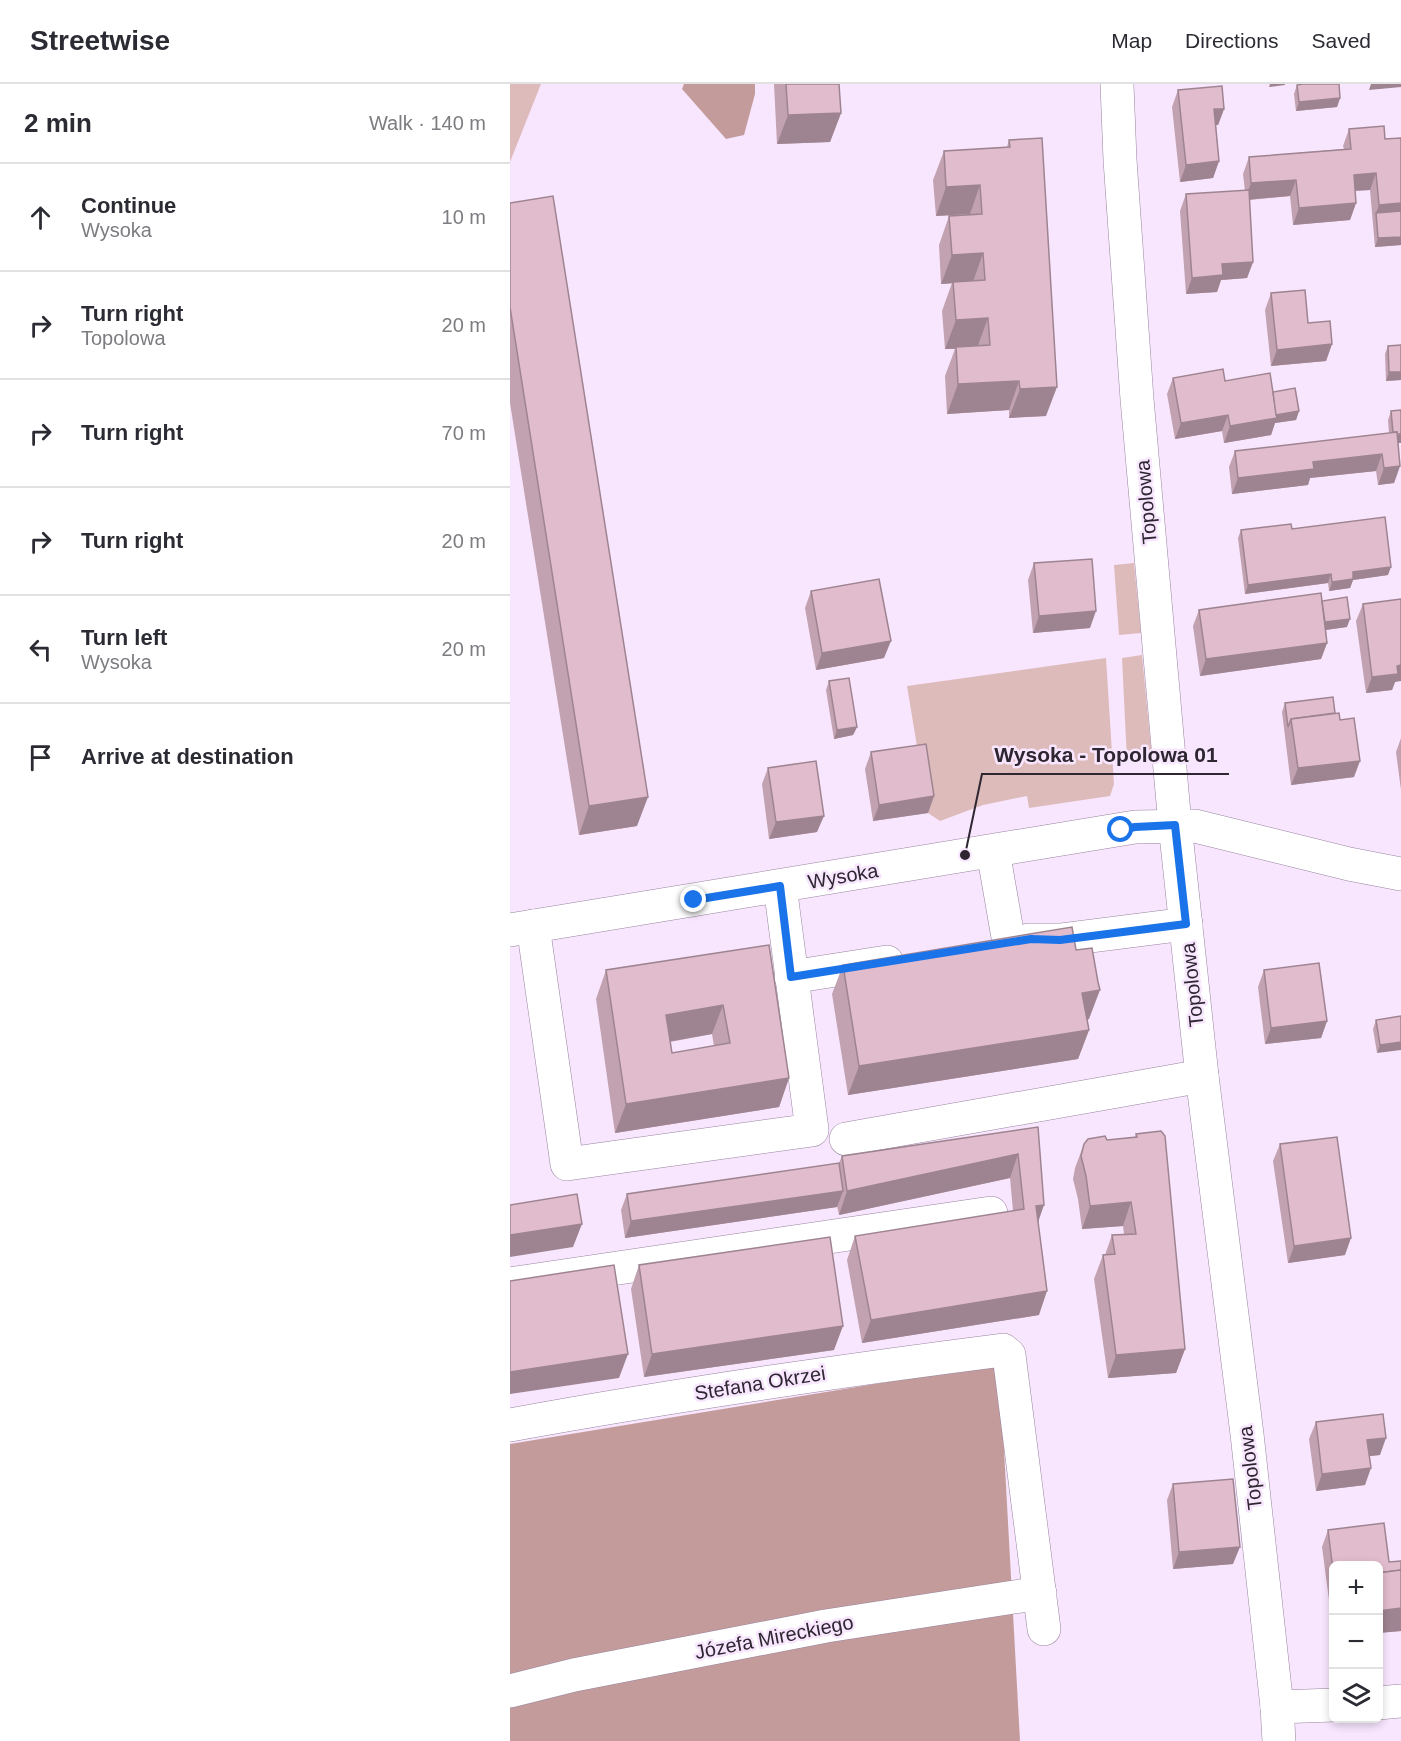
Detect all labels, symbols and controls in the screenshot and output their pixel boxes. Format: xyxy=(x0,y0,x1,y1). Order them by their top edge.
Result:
text: Streetwise xyxy=(30,25,170,56)
text: Map xyxy=(1111,29,1152,52)
text: Directions xyxy=(1185,29,1278,52)
text: Saved xyxy=(1311,29,1371,52)
text: 2 min xyxy=(24,108,92,138)
text: Walk · 140 m xyxy=(369,112,486,134)
text: Continue xyxy=(81,193,176,218)
icon: ahead xyxy=(24,201,57,234)
text: 10 m xyxy=(442,206,486,228)
text: Wysoka xyxy=(81,219,152,241)
text: Turn right xyxy=(81,301,183,326)
icon: right xyxy=(24,309,57,342)
text: 20 m xyxy=(442,314,486,336)
text: Topolowa xyxy=(81,327,166,349)
icon: right xyxy=(24,417,57,450)
text: Turn right xyxy=(81,420,183,445)
text: 70 m xyxy=(442,422,486,444)
street label: Topolowa xyxy=(1131,458,1161,545)
icon: right xyxy=(24,525,57,558)
text: Turn right xyxy=(81,528,183,553)
text: 20 m xyxy=(442,530,486,552)
text: Turn left xyxy=(81,625,167,650)
icon: left xyxy=(24,633,57,666)
text: 20 m xyxy=(442,638,486,660)
text: Wysoka xyxy=(81,651,152,673)
callout: Wysoka - Topolowa 01 xyxy=(982,735,1229,774)
icon: arrive xyxy=(24,741,57,774)
text: Wysoka - Topolowa 01 xyxy=(994,743,1218,766)
text: Arrive at destination xyxy=(81,744,294,769)
route start xyxy=(1107,816,1133,842)
street label: Wysoka xyxy=(806,859,881,893)
route end xyxy=(680,886,706,912)
street label: Topolowa xyxy=(1177,941,1207,1028)
street label: Stefana Okrzei xyxy=(693,1362,827,1404)
street label: Topolowa xyxy=(1234,1424,1266,1511)
map controls xyxy=(1329,1561,1383,1723)
button: + xyxy=(1329,1561,1383,1615)
street label: Józefa Mireckiego xyxy=(693,1611,855,1663)
button: − xyxy=(1329,1615,1383,1669)
button: layers xyxy=(1329,1669,1383,1723)

